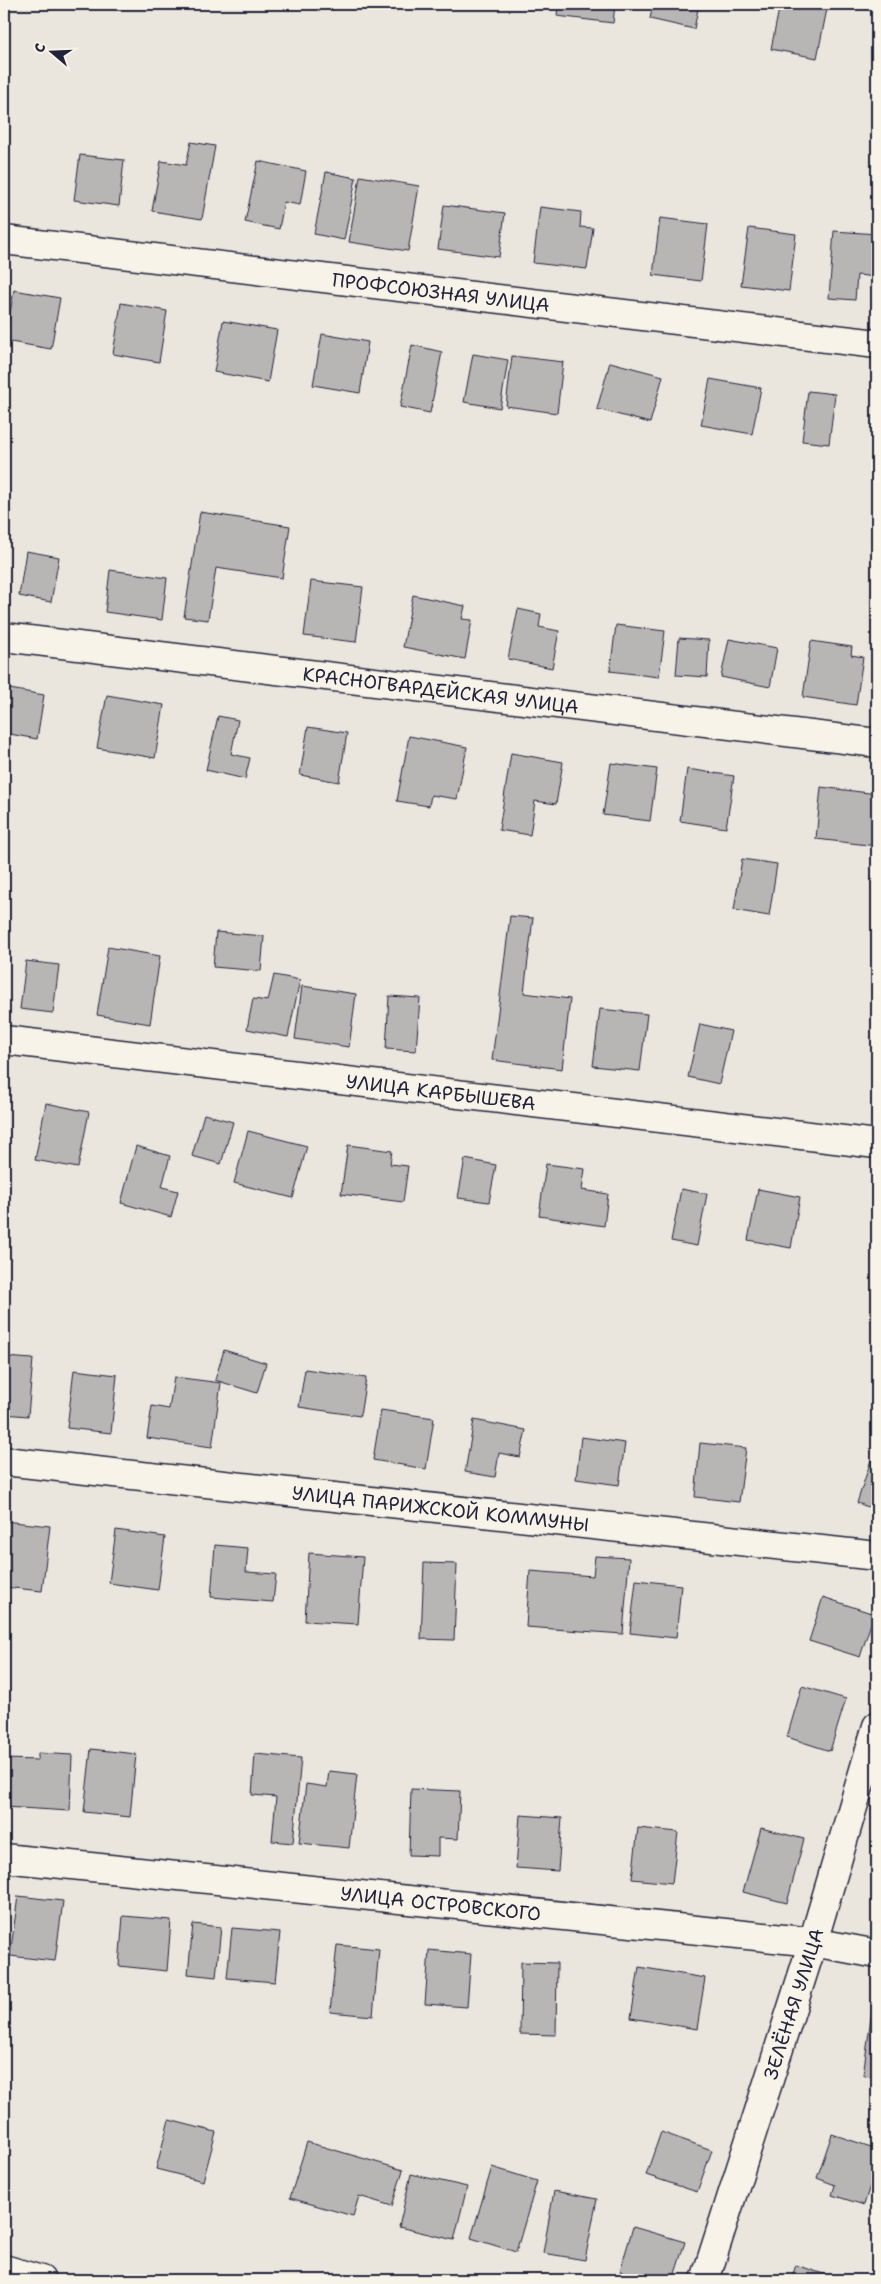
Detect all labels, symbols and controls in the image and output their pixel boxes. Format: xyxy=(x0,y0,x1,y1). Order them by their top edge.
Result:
north arrow xyxy=(28,28,78,78)
text: С xyxy=(30,41,50,55)
street label: ПРОФСОЮЗНАЯ УЛИЦА xyxy=(331,267,551,317)
street label: КРАСНОГВАРДЕЙСКАЯ УЛИЦА xyxy=(301,661,580,719)
street label: УЛИЦА КАРБЫШЕВА xyxy=(345,1068,537,1116)
street label: УЛИЦА ПАРИЖСКОЙ КОММУНЫ xyxy=(291,1480,590,1537)
street label: УЛИЦА ОСТРОВСКОГО xyxy=(339,1880,542,1926)
street label: ЗЕЛЁНАЯ УЛИЦА xyxy=(757,1925,829,2082)

